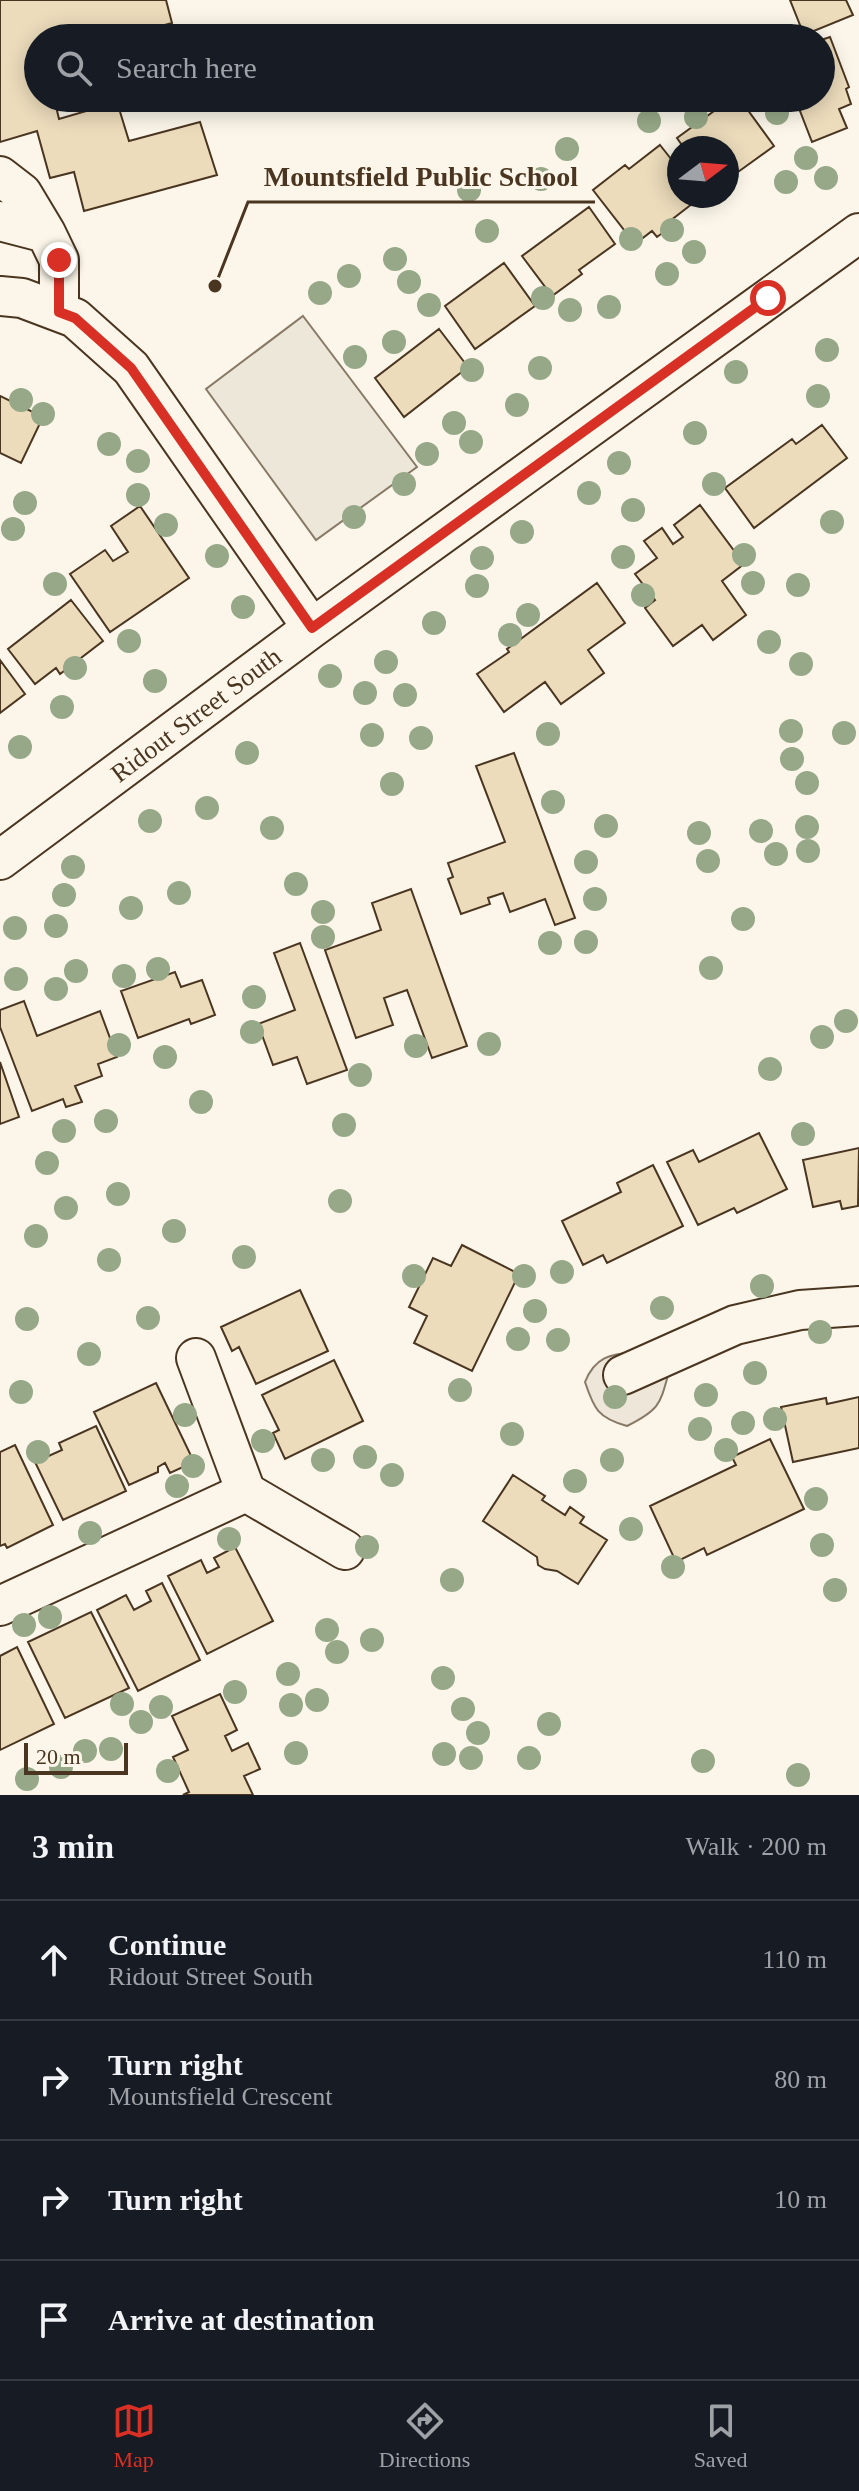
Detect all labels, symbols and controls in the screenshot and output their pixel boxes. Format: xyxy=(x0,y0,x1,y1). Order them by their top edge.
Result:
search box xyxy=(24,24,835,112)
icon: search xyxy=(52,46,96,90)
text: Search here xyxy=(116,51,257,84)
north arrow xyxy=(667,136,739,208)
callout: Mountsfield Public School xyxy=(248,150,595,202)
text: Mountsfield Public School xyxy=(264,161,578,192)
route end xyxy=(41,242,77,278)
route start xyxy=(750,280,786,316)
street label: Ridout Street South xyxy=(105,642,287,788)
scale bar xyxy=(24,1739,128,1775)
text: 20 m xyxy=(36,1744,81,1769)
text: 3 min xyxy=(32,1828,114,1865)
text: Walk · 200 m xyxy=(685,1832,827,1861)
text: Continue xyxy=(108,1928,226,1961)
icon: ahead xyxy=(32,1938,76,1982)
text: 110 m xyxy=(762,1945,827,1974)
text: Ridout Street South xyxy=(108,1962,313,1991)
text: Turn right xyxy=(108,2048,243,2081)
icon: right xyxy=(32,2058,76,2102)
text: 80 m xyxy=(774,2065,827,2094)
text: Mountsfield Crescent xyxy=(108,2082,333,2111)
icon: right xyxy=(32,2178,76,2222)
text: Turn right xyxy=(108,2183,243,2216)
text: 10 m xyxy=(774,2185,827,2214)
icon: arrive xyxy=(32,2298,76,2342)
text: Arrive at destination xyxy=(108,2303,375,2336)
tab: Map xyxy=(112,2399,156,2473)
tab: Directions xyxy=(379,2399,470,2473)
tab: Saved xyxy=(694,2399,747,2473)

